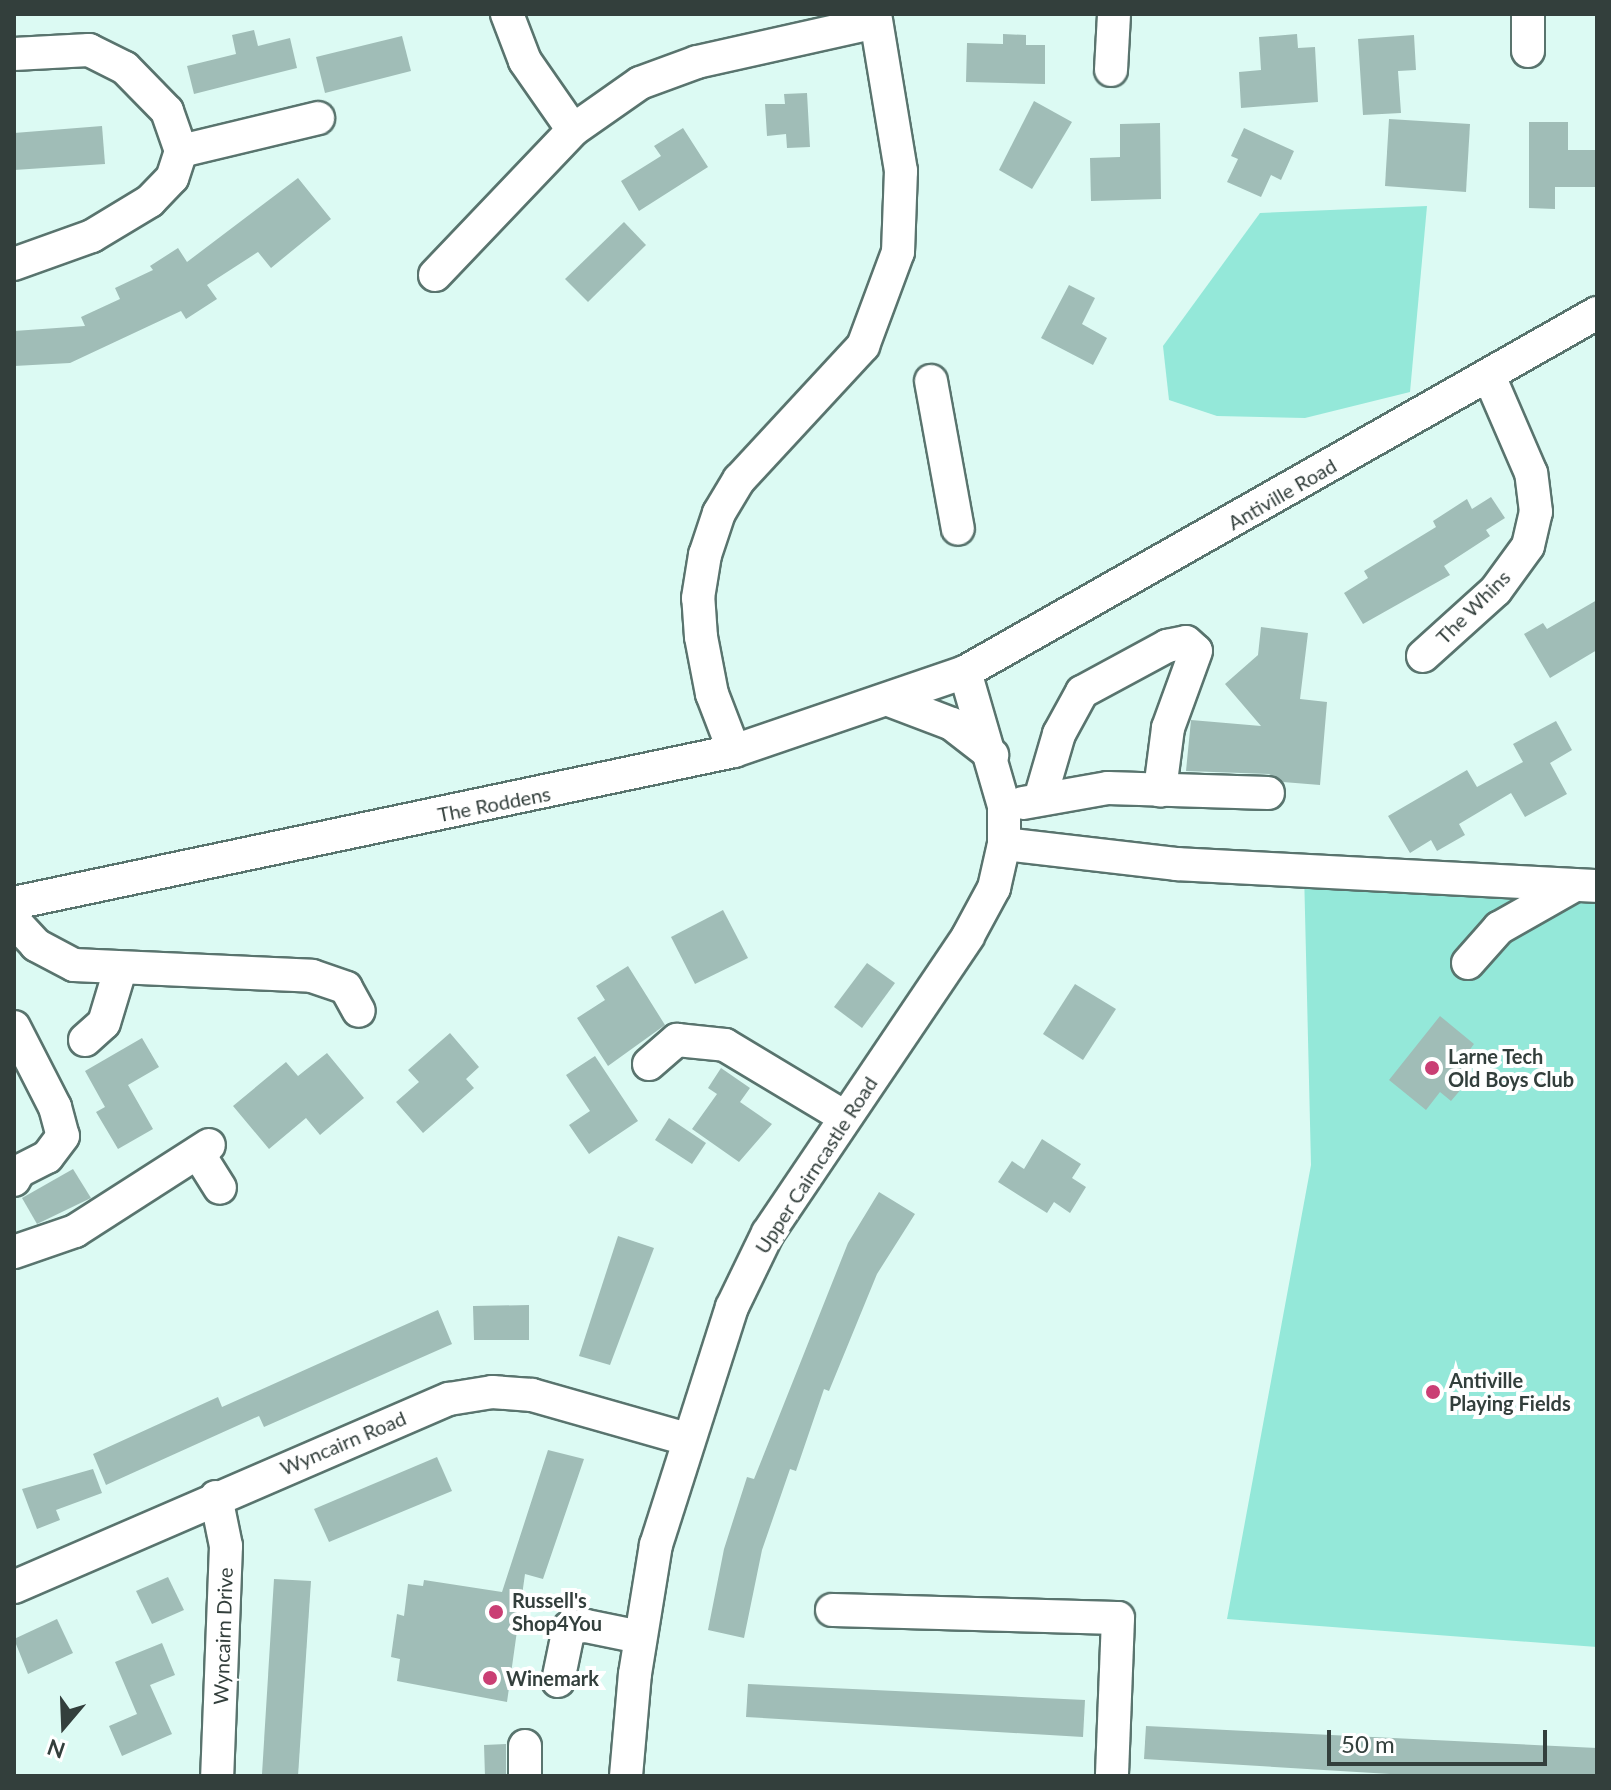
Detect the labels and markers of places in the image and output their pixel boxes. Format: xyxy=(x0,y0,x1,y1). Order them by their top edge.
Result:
place label: Larne Tech Old Boys Club xyxy=(1448,1044,1574,1091)
marker: Larne Tech Old Boys Club xyxy=(1423,1059,1441,1077)
place label: Antiville Playing Fields xyxy=(1449,1368,1571,1415)
marker: Antiville Playing Fields xyxy=(1424,1383,1442,1401)
place label: Russell's Shop4You xyxy=(512,1588,602,1635)
marker: Russell's Shop4You xyxy=(487,1603,505,1621)
place label: Winemark xyxy=(506,1666,599,1690)
marker: Winemark xyxy=(481,1669,499,1687)

